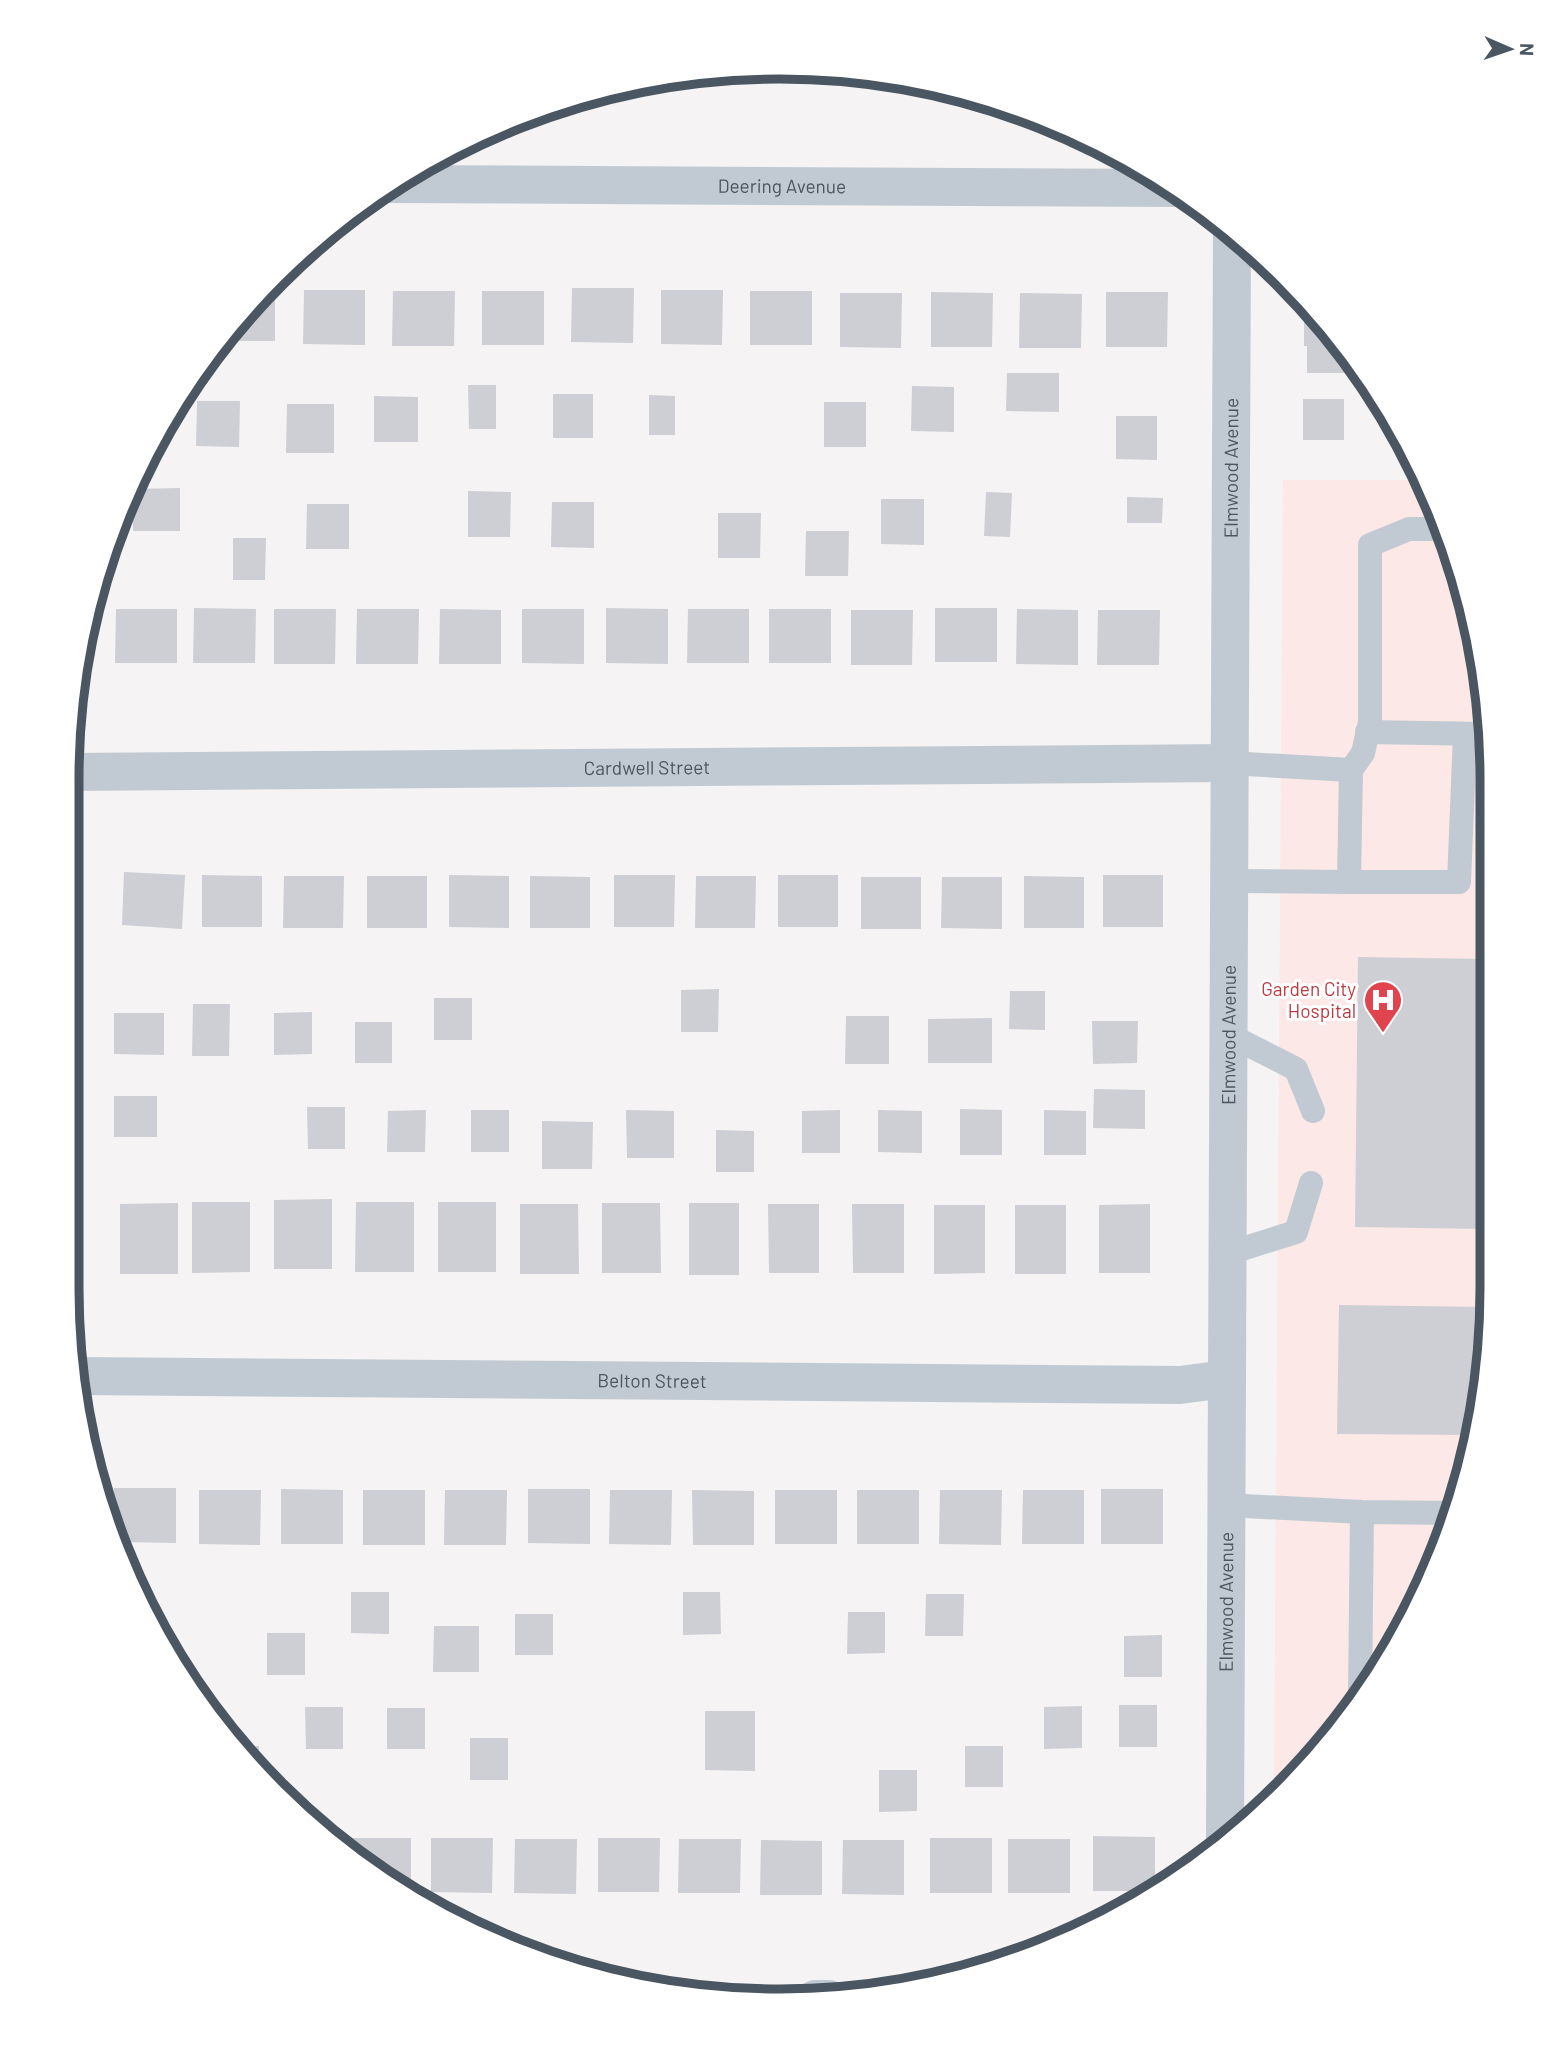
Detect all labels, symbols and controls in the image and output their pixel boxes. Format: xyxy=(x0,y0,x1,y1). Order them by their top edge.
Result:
north arrow xyxy=(1475,14,1545,84)
text: N xyxy=(1516,43,1539,56)
street label: Deering Avenue xyxy=(718,174,846,197)
street label: Elmwood Avenue xyxy=(1219,398,1242,538)
street label: Cardwell Street xyxy=(584,755,710,779)
street label: Elmwood Avenue xyxy=(1216,965,1240,1105)
place label: Garden City Hospital xyxy=(1261,977,1356,1022)
hospital icon: Garden City Hospital xyxy=(1362,979,1404,1034)
street label: Belton Street xyxy=(597,1368,707,1392)
street label: Elmwood Avenue xyxy=(1214,1532,1237,1672)

